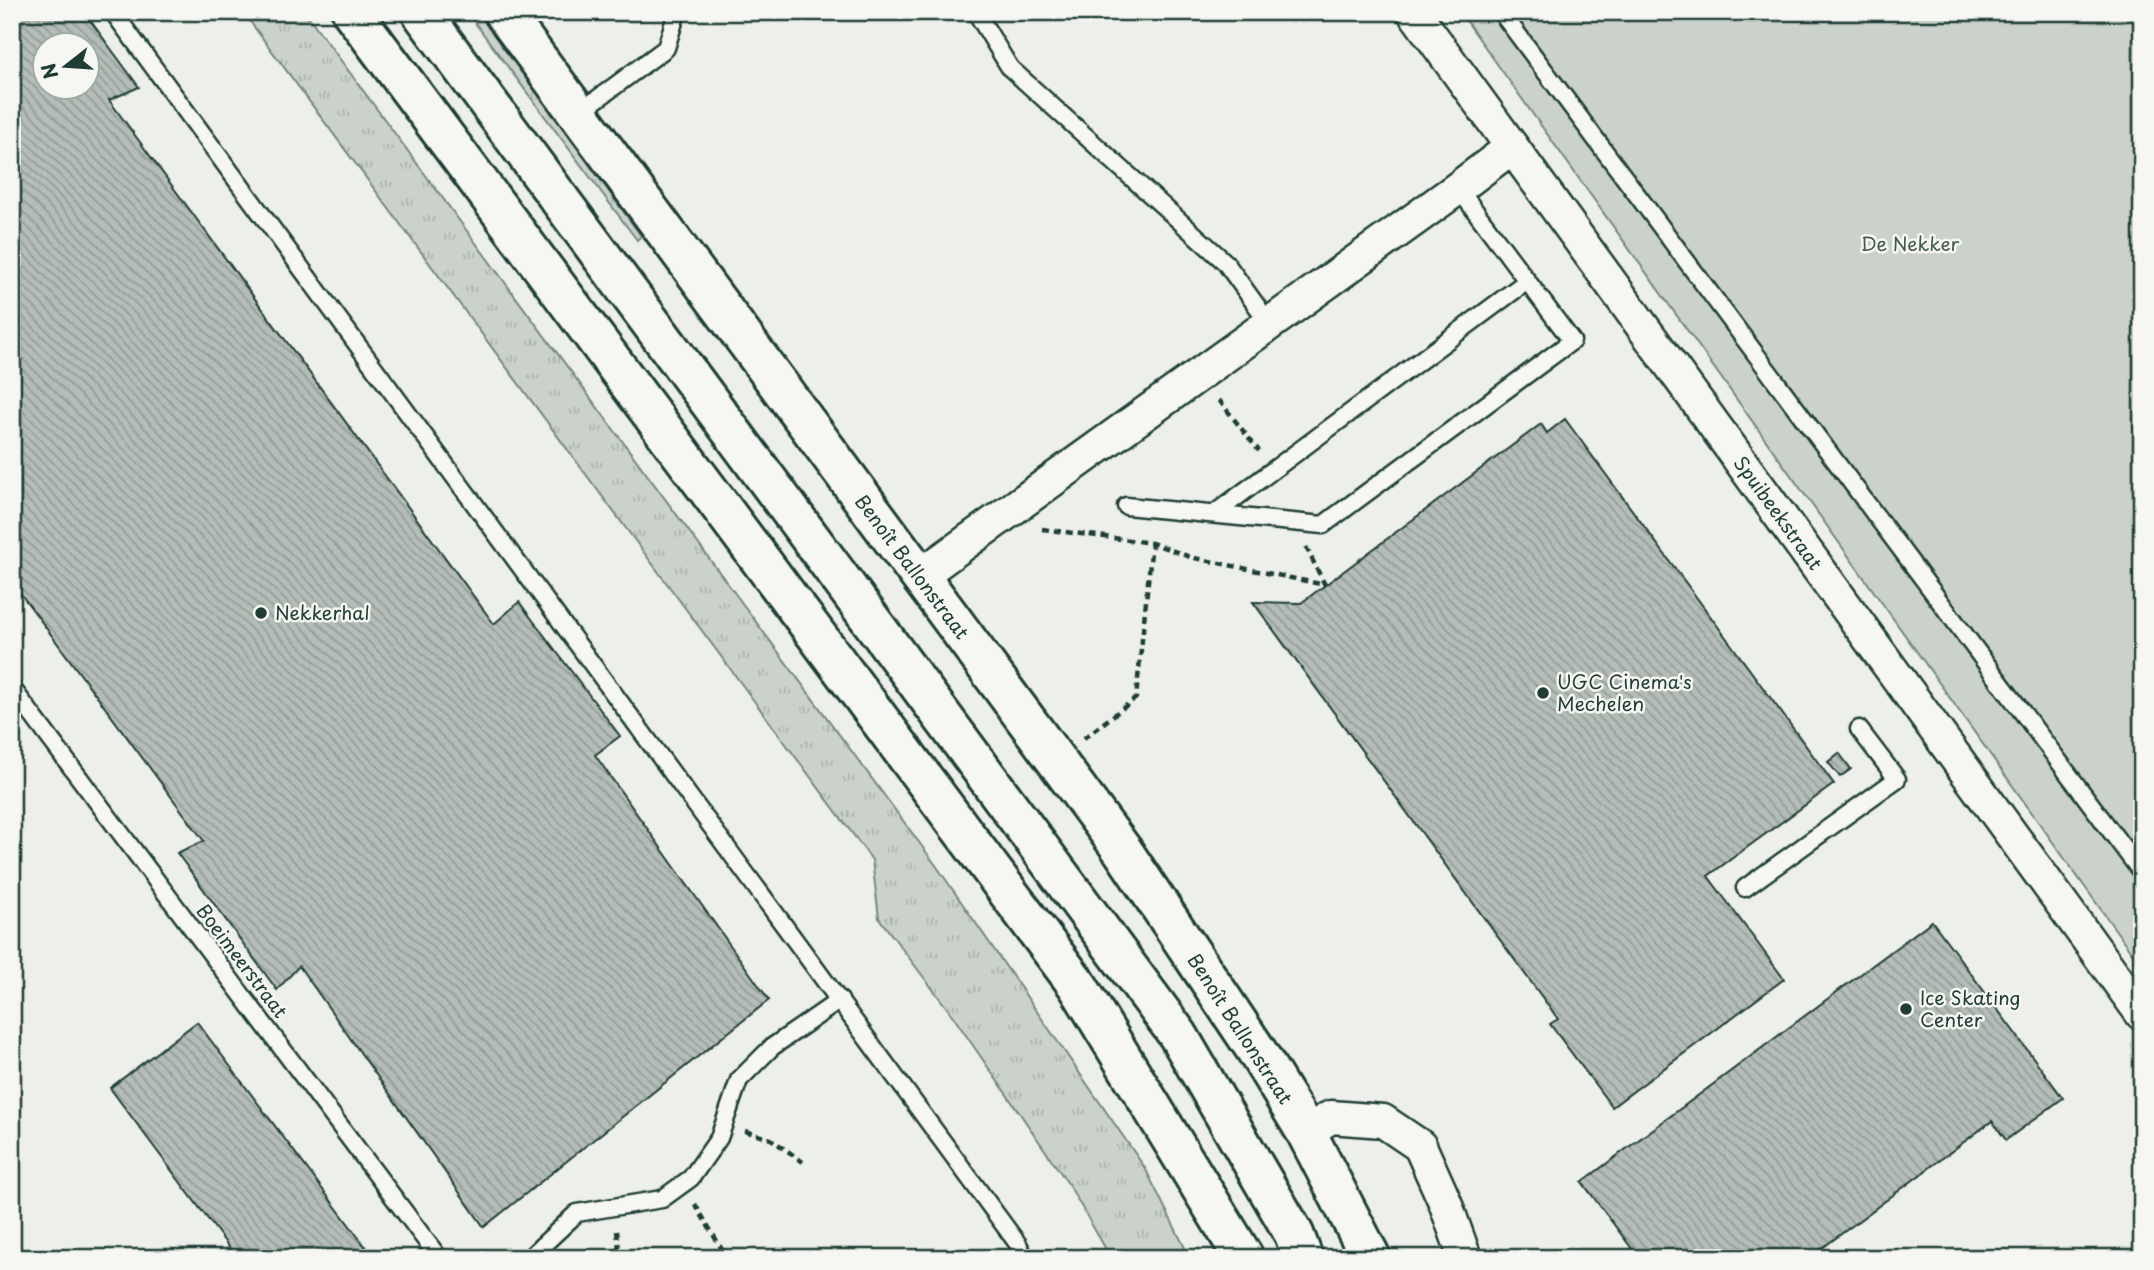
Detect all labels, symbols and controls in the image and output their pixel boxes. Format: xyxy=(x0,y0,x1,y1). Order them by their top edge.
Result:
north arrow xyxy=(32,32,102,102)
text: N xyxy=(33,60,64,83)
park label: De Nekker xyxy=(1861,229,1960,257)
street label: Spuibeekstraat xyxy=(1728,450,1830,575)
street label: Benoît Ballonstraat xyxy=(849,488,977,645)
place label: Nekkerhal xyxy=(275,598,370,626)
marker: Nekkerhal xyxy=(253,605,269,621)
place label: UGC Cinema's Mechelen xyxy=(1557,667,1692,717)
marker: UGC Cinema's Mechelen xyxy=(1535,685,1551,701)
street label: Boeimeerstraat xyxy=(191,897,295,1024)
street label: Benoît Ballonstraat xyxy=(1182,948,1300,1110)
place label: Ice Skating Center xyxy=(1920,983,2020,1033)
marker: Ice Skating Center xyxy=(1898,1001,1914,1017)

